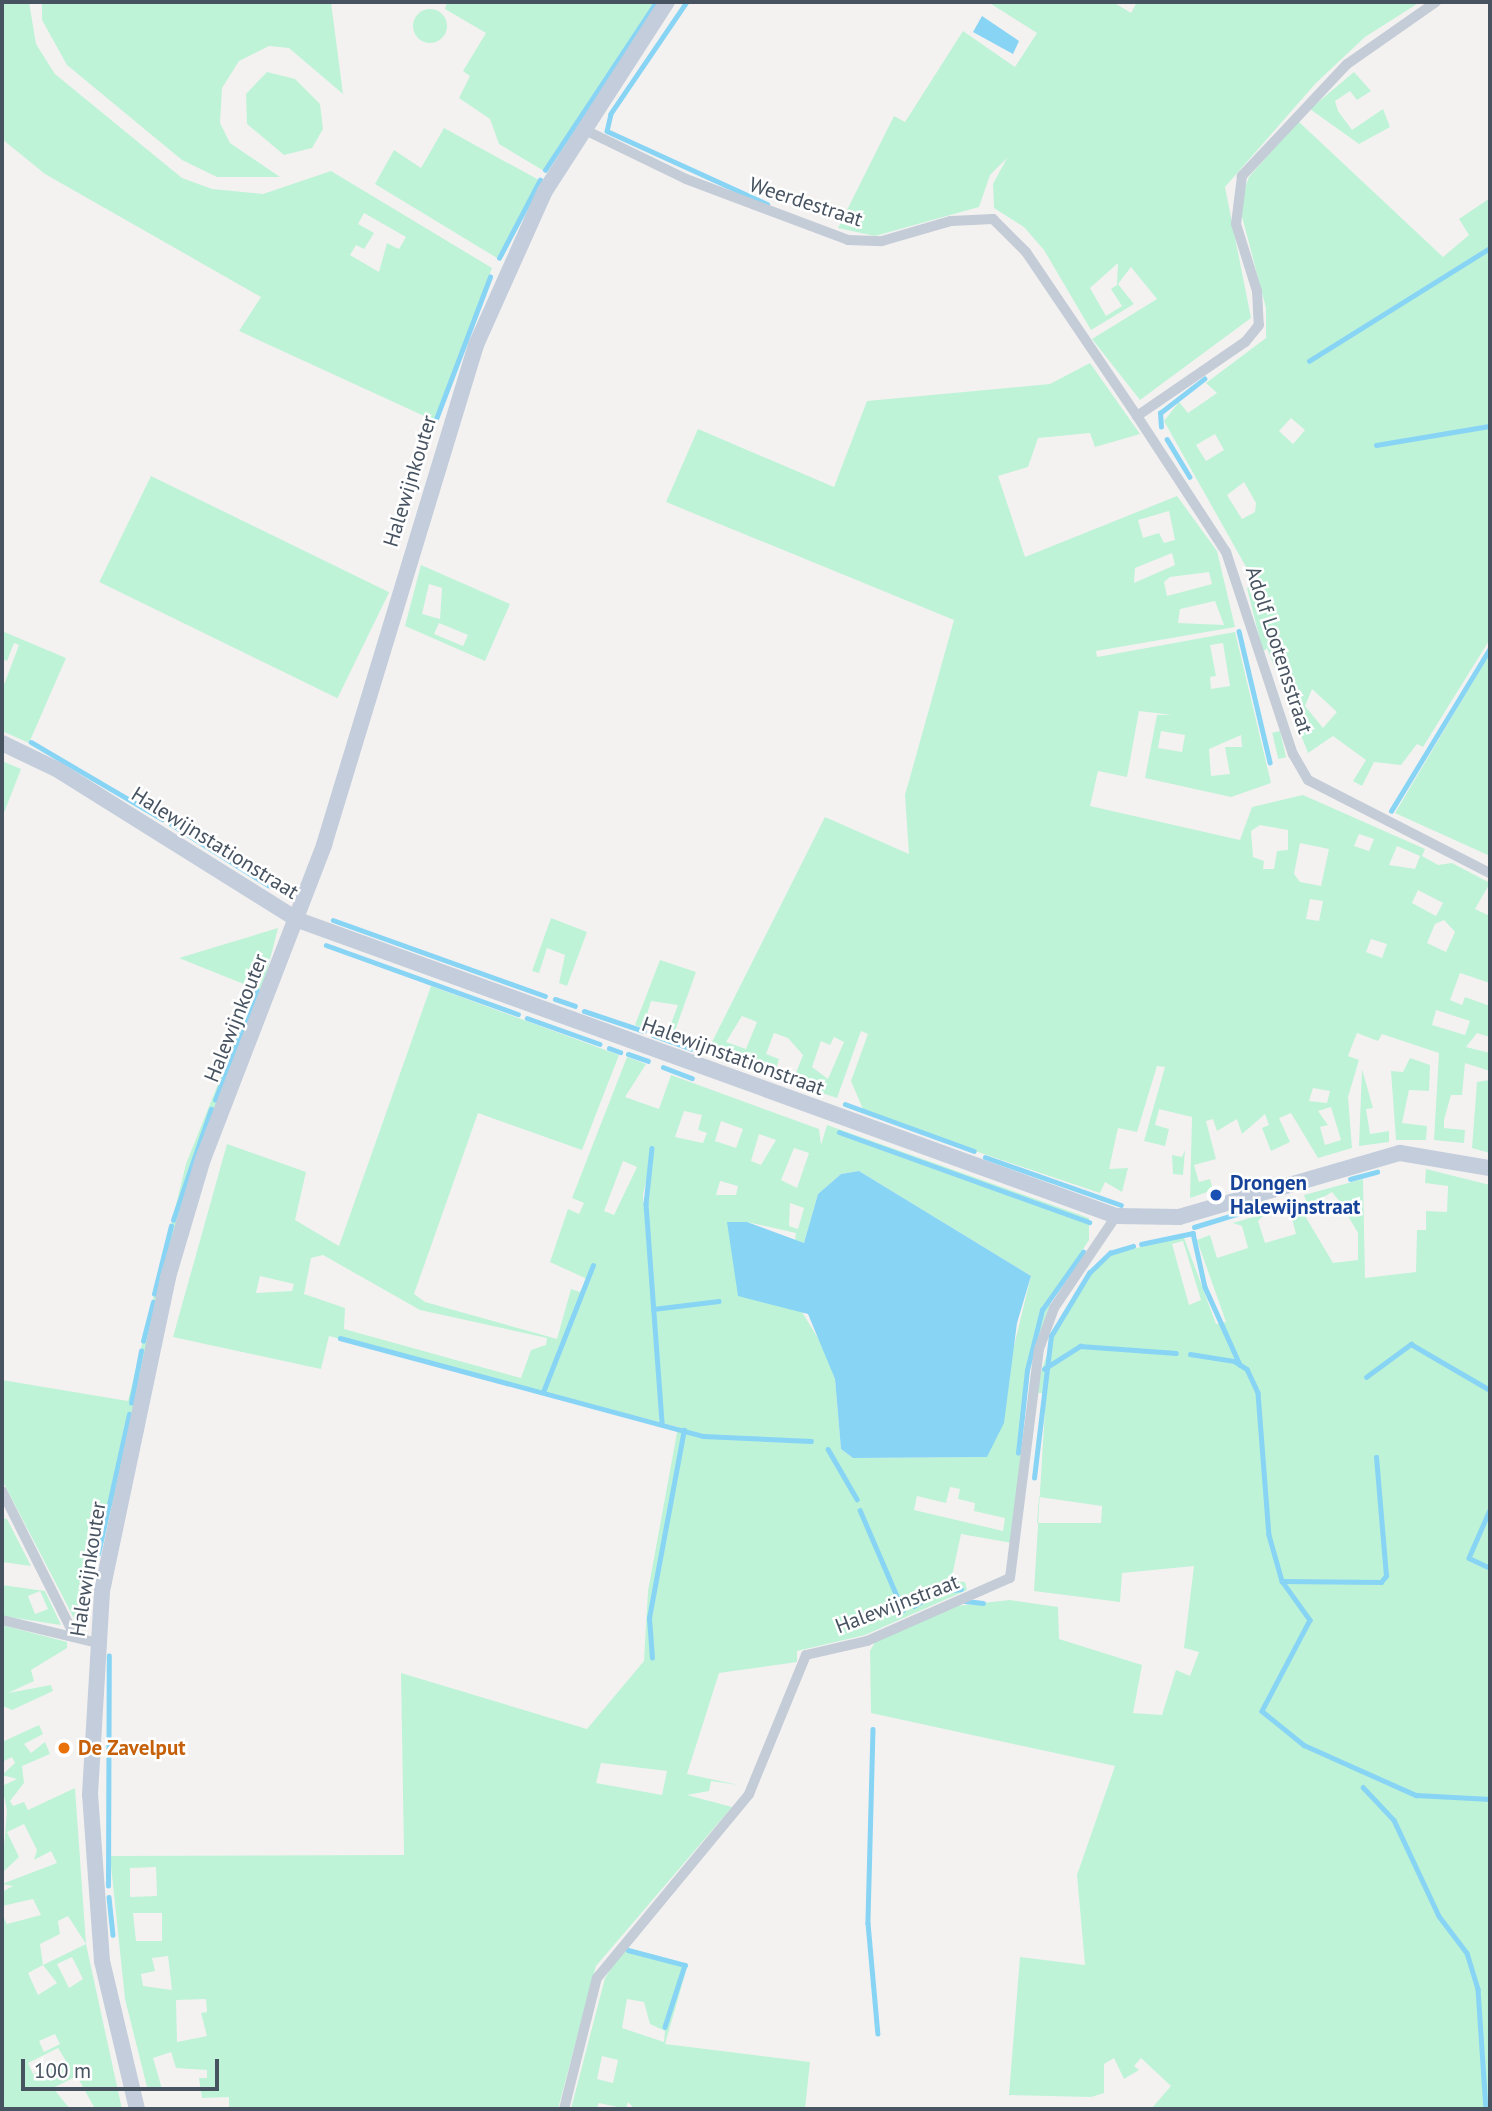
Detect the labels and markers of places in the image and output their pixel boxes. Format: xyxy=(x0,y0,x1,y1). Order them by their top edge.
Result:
place label: Drongen Halewijnstraat xyxy=(1230,1170,1360,1220)
marker: Drongen Halewijnstraat xyxy=(1208,1187,1224,1203)
place label: De Zavelput xyxy=(78,1735,186,1761)
marker: De Zavelput xyxy=(56,1740,72,1756)

